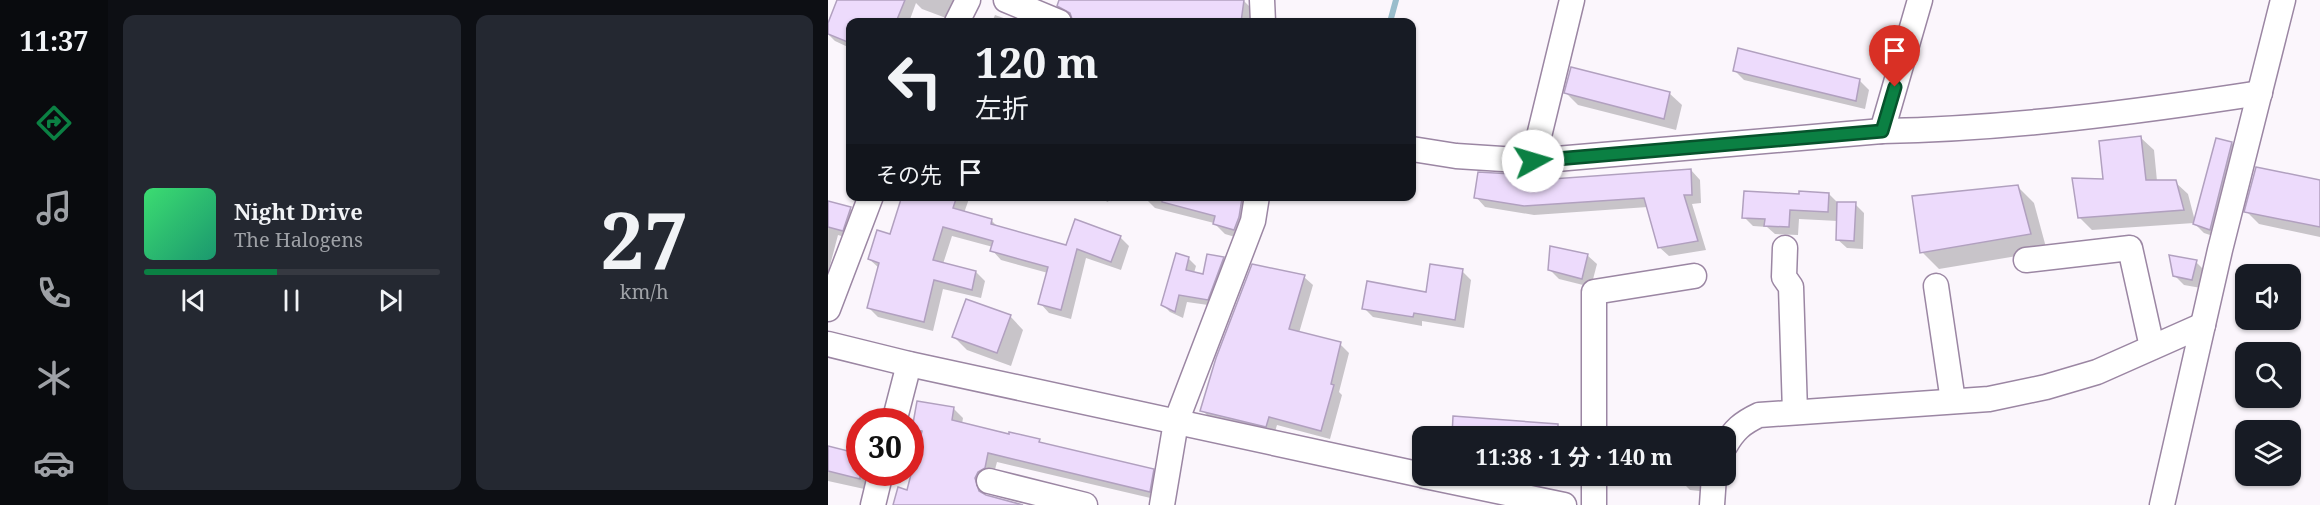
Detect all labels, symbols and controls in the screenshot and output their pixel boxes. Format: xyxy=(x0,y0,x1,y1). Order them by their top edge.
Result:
text: 11:37 xyxy=(19,22,89,59)
pin xyxy=(1869,25,1920,87)
text: 120 m xyxy=(975,33,1099,90)
icon: arrive xyxy=(1878,34,1911,67)
icon: left xyxy=(876,42,954,120)
text: 左折 xyxy=(975,89,1029,126)
icon: directions xyxy=(33,102,75,144)
position arrow xyxy=(1501,129,1565,193)
icon: arrive xyxy=(954,156,987,189)
text: その先 xyxy=(876,159,942,189)
text: 27 xyxy=(600,186,688,292)
icon: music xyxy=(33,187,75,229)
text: Night Drive xyxy=(234,196,363,226)
text: The Halogens xyxy=(234,226,363,253)
map controls xyxy=(2235,264,2301,486)
button: sound xyxy=(2235,264,2301,330)
icon: phone xyxy=(33,272,75,314)
text: km/h xyxy=(620,278,669,305)
icon: previous xyxy=(177,284,210,317)
icon: pause xyxy=(275,284,308,317)
icon: next xyxy=(374,284,407,317)
button: search xyxy=(2235,342,2301,408)
icon: climate xyxy=(33,357,75,399)
speed limit sign: 30 xyxy=(846,408,924,486)
button: layers xyxy=(2235,420,2301,486)
text: 11:38 · 1 分 · 140 m xyxy=(1475,441,1673,471)
icon: car xyxy=(33,442,75,484)

